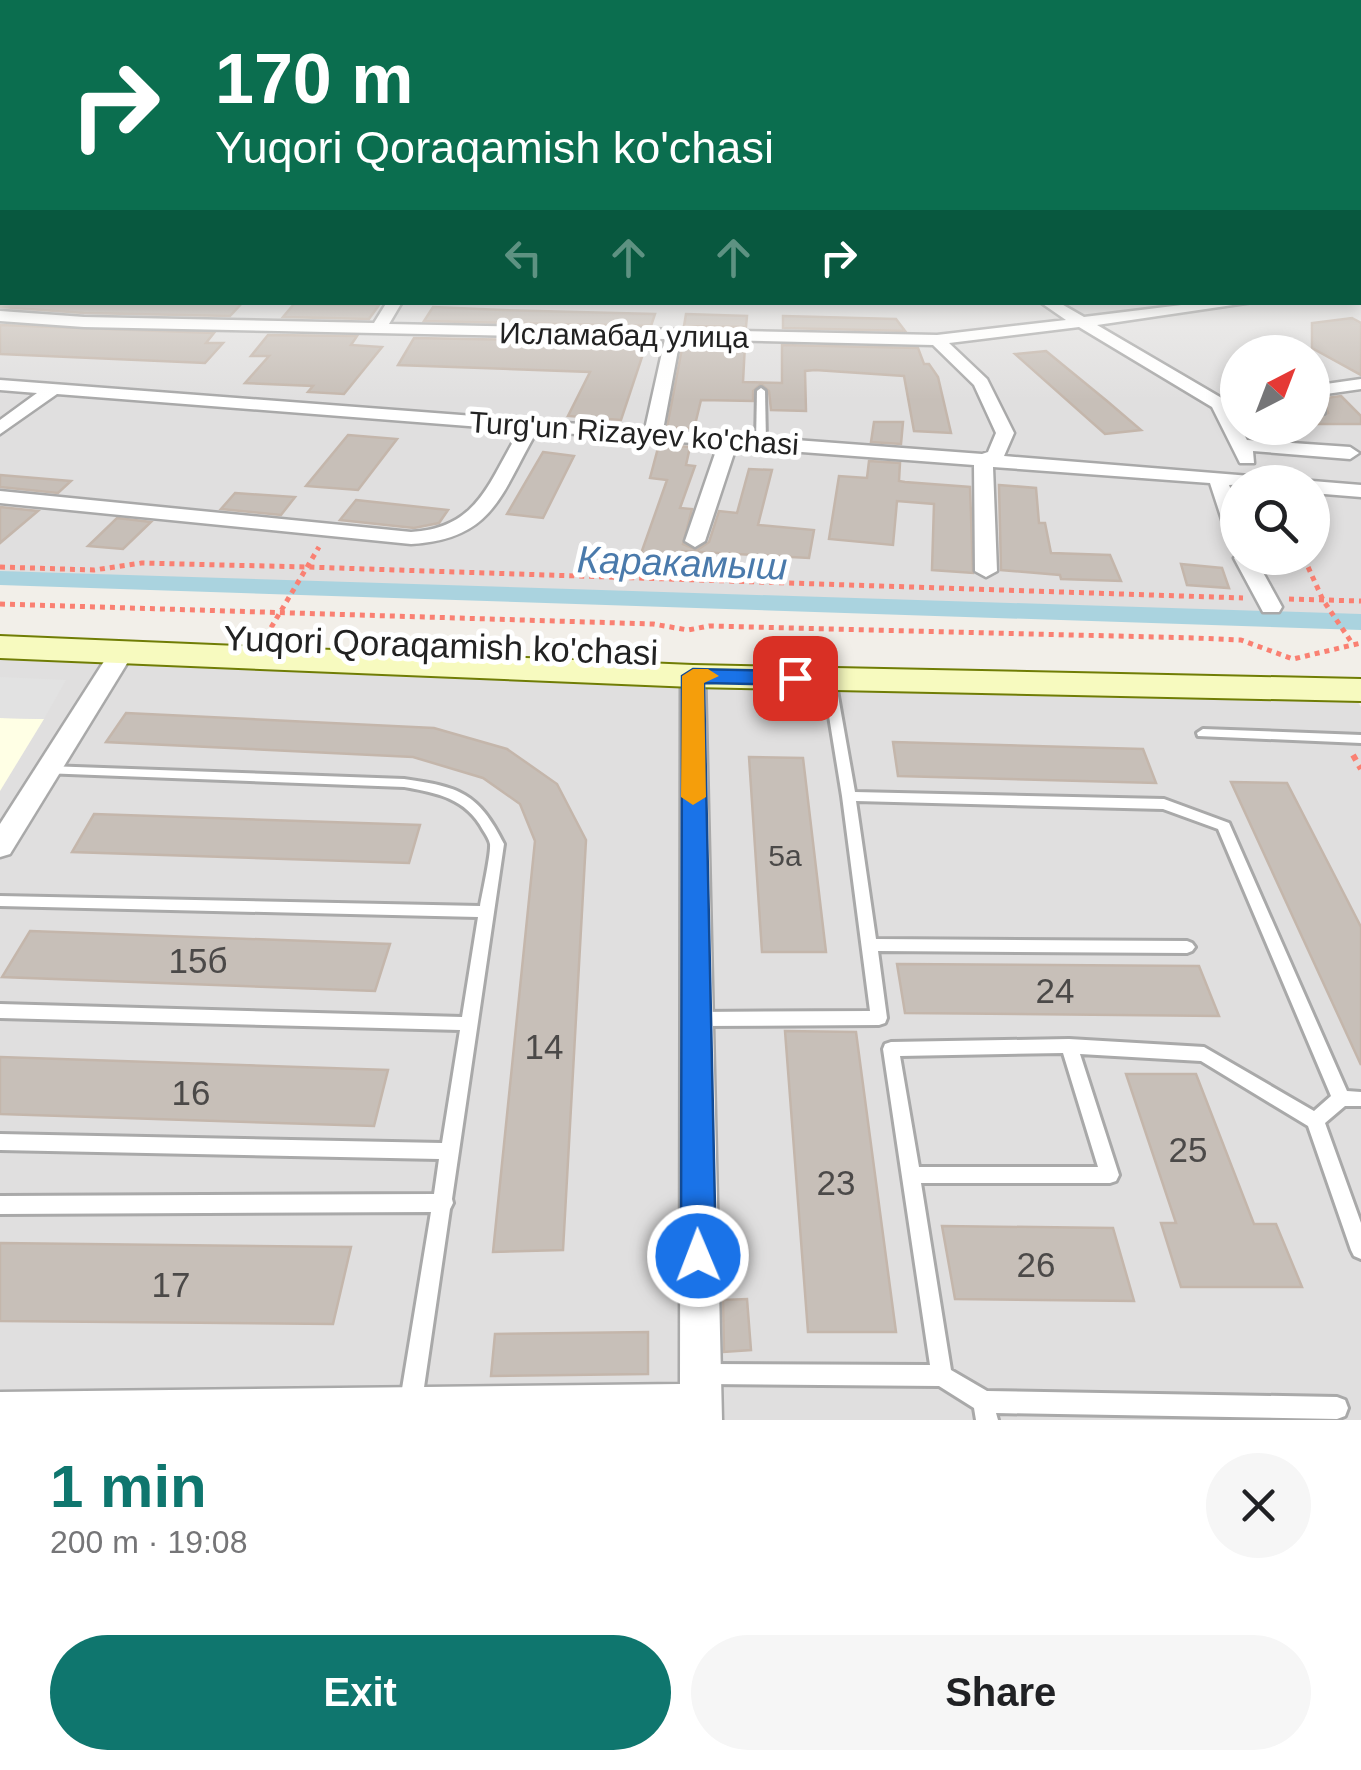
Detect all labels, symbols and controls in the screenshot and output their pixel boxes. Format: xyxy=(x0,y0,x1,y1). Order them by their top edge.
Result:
icon: right xyxy=(50,40,180,170)
text: 170 m xyxy=(215,40,413,118)
text: Yuqori Qoraqamish ko'chasi xyxy=(215,122,774,173)
icon: left xyxy=(496,230,551,285)
icon: ahead xyxy=(601,230,656,285)
icon: ahead xyxy=(706,230,761,285)
icon: right xyxy=(811,230,866,285)
street label: Исламабад улица xyxy=(499,316,749,354)
north arrow xyxy=(1220,335,1330,445)
map controls xyxy=(1220,335,1330,575)
street label: Turg'un Rizayev ko'chasi xyxy=(468,405,800,461)
button: search xyxy=(1220,465,1330,575)
water label: Каракамыш xyxy=(576,538,788,588)
street label: Yuqori Qoraqamish ko'chasi xyxy=(223,618,659,672)
pin xyxy=(753,636,838,721)
icon: arrive xyxy=(768,651,823,706)
house number: 5а xyxy=(768,839,802,872)
house number: 15б xyxy=(169,941,227,980)
house number: 24 xyxy=(1036,971,1074,1010)
house number: 14 xyxy=(525,1027,563,1066)
house number: 16 xyxy=(172,1073,210,1112)
house number: 25 xyxy=(1169,1130,1207,1169)
house number: 23 xyxy=(817,1163,855,1202)
position arrow xyxy=(646,1204,750,1308)
house number: 26 xyxy=(1017,1245,1055,1284)
house number: 17 xyxy=(152,1265,190,1304)
text: 1 min xyxy=(50,1453,207,1520)
button: close xyxy=(1206,1453,1311,1558)
text: 200 m · 19:08 xyxy=(50,1524,247,1560)
button: Exit xyxy=(50,1635,671,1750)
button: Share xyxy=(691,1635,1311,1750)

